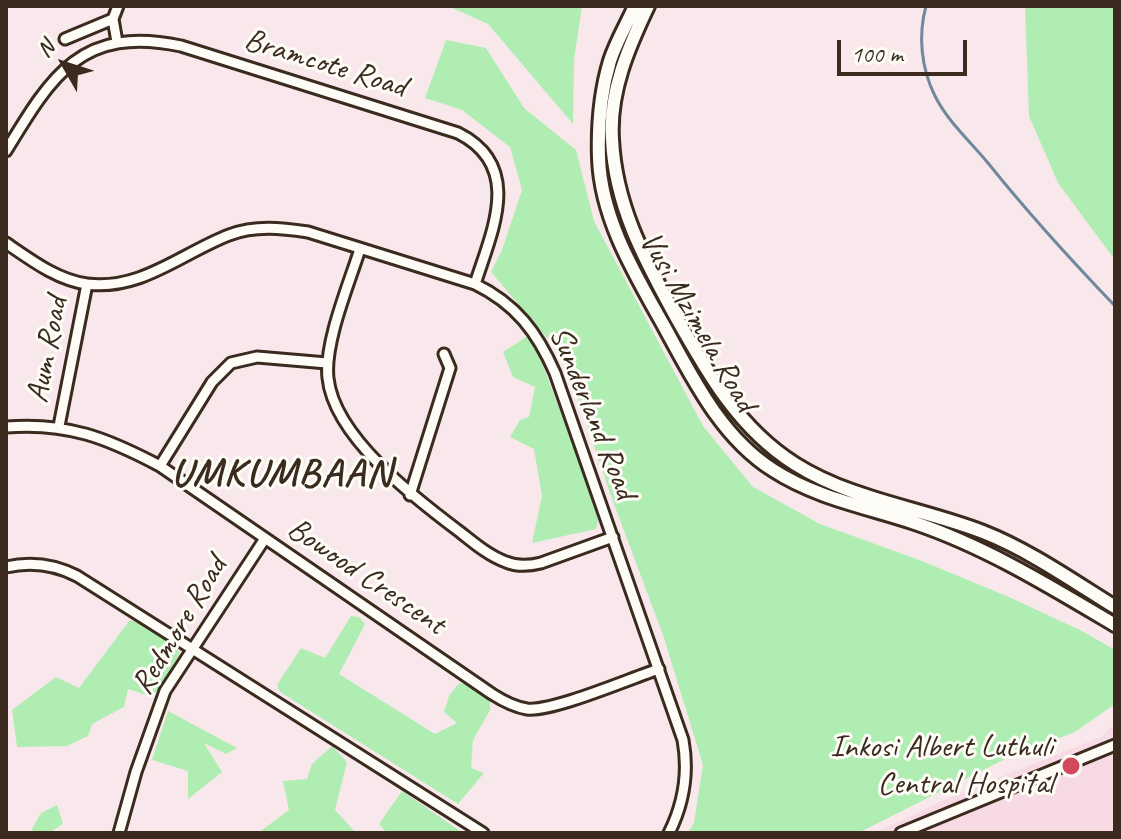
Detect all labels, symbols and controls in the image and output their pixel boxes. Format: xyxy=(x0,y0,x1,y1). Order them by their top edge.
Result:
street label: Bramcote Road xyxy=(239,21,411,107)
north arrow xyxy=(24,24,104,104)
scale bar xyxy=(841,24,971,74)
text: N xyxy=(30,35,61,63)
text: 100 m xyxy=(851,39,903,69)
street label: Vusi Mzimela Road xyxy=(630,225,764,419)
street label: Aum Road xyxy=(19,294,77,406)
street label: Sunderland Road xyxy=(540,321,644,505)
district label: UMKUMBAAN xyxy=(173,451,391,499)
street label: Bowood Crescent xyxy=(280,510,452,644)
street label: Redmore Road xyxy=(124,550,236,702)
place label: Inkosi Albert Luthuli Central Hospital xyxy=(830,729,1053,804)
marker: Inkosi Albert Luthuli Central Hospital xyxy=(1060,755,1082,777)

